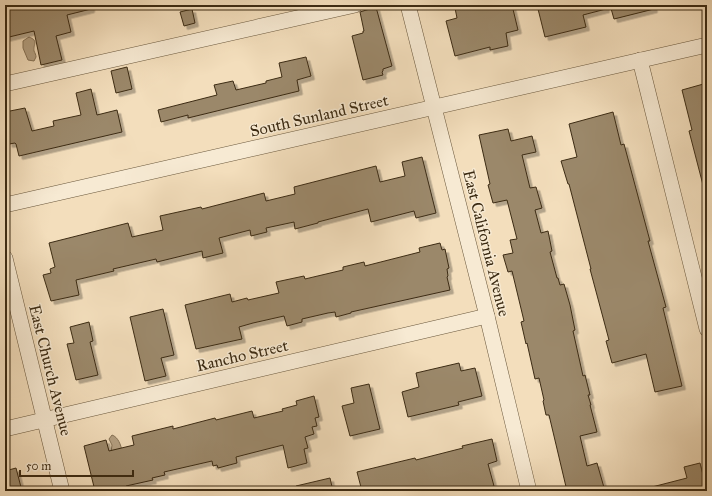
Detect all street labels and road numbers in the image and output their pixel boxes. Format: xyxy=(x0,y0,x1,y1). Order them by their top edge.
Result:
street label: South Sunland Street xyxy=(248,90,390,141)
street label: East California Avenue xyxy=(459,168,514,319)
street label: East Church Avenue xyxy=(25,303,76,438)
street label: Rancho Street xyxy=(194,336,290,375)

